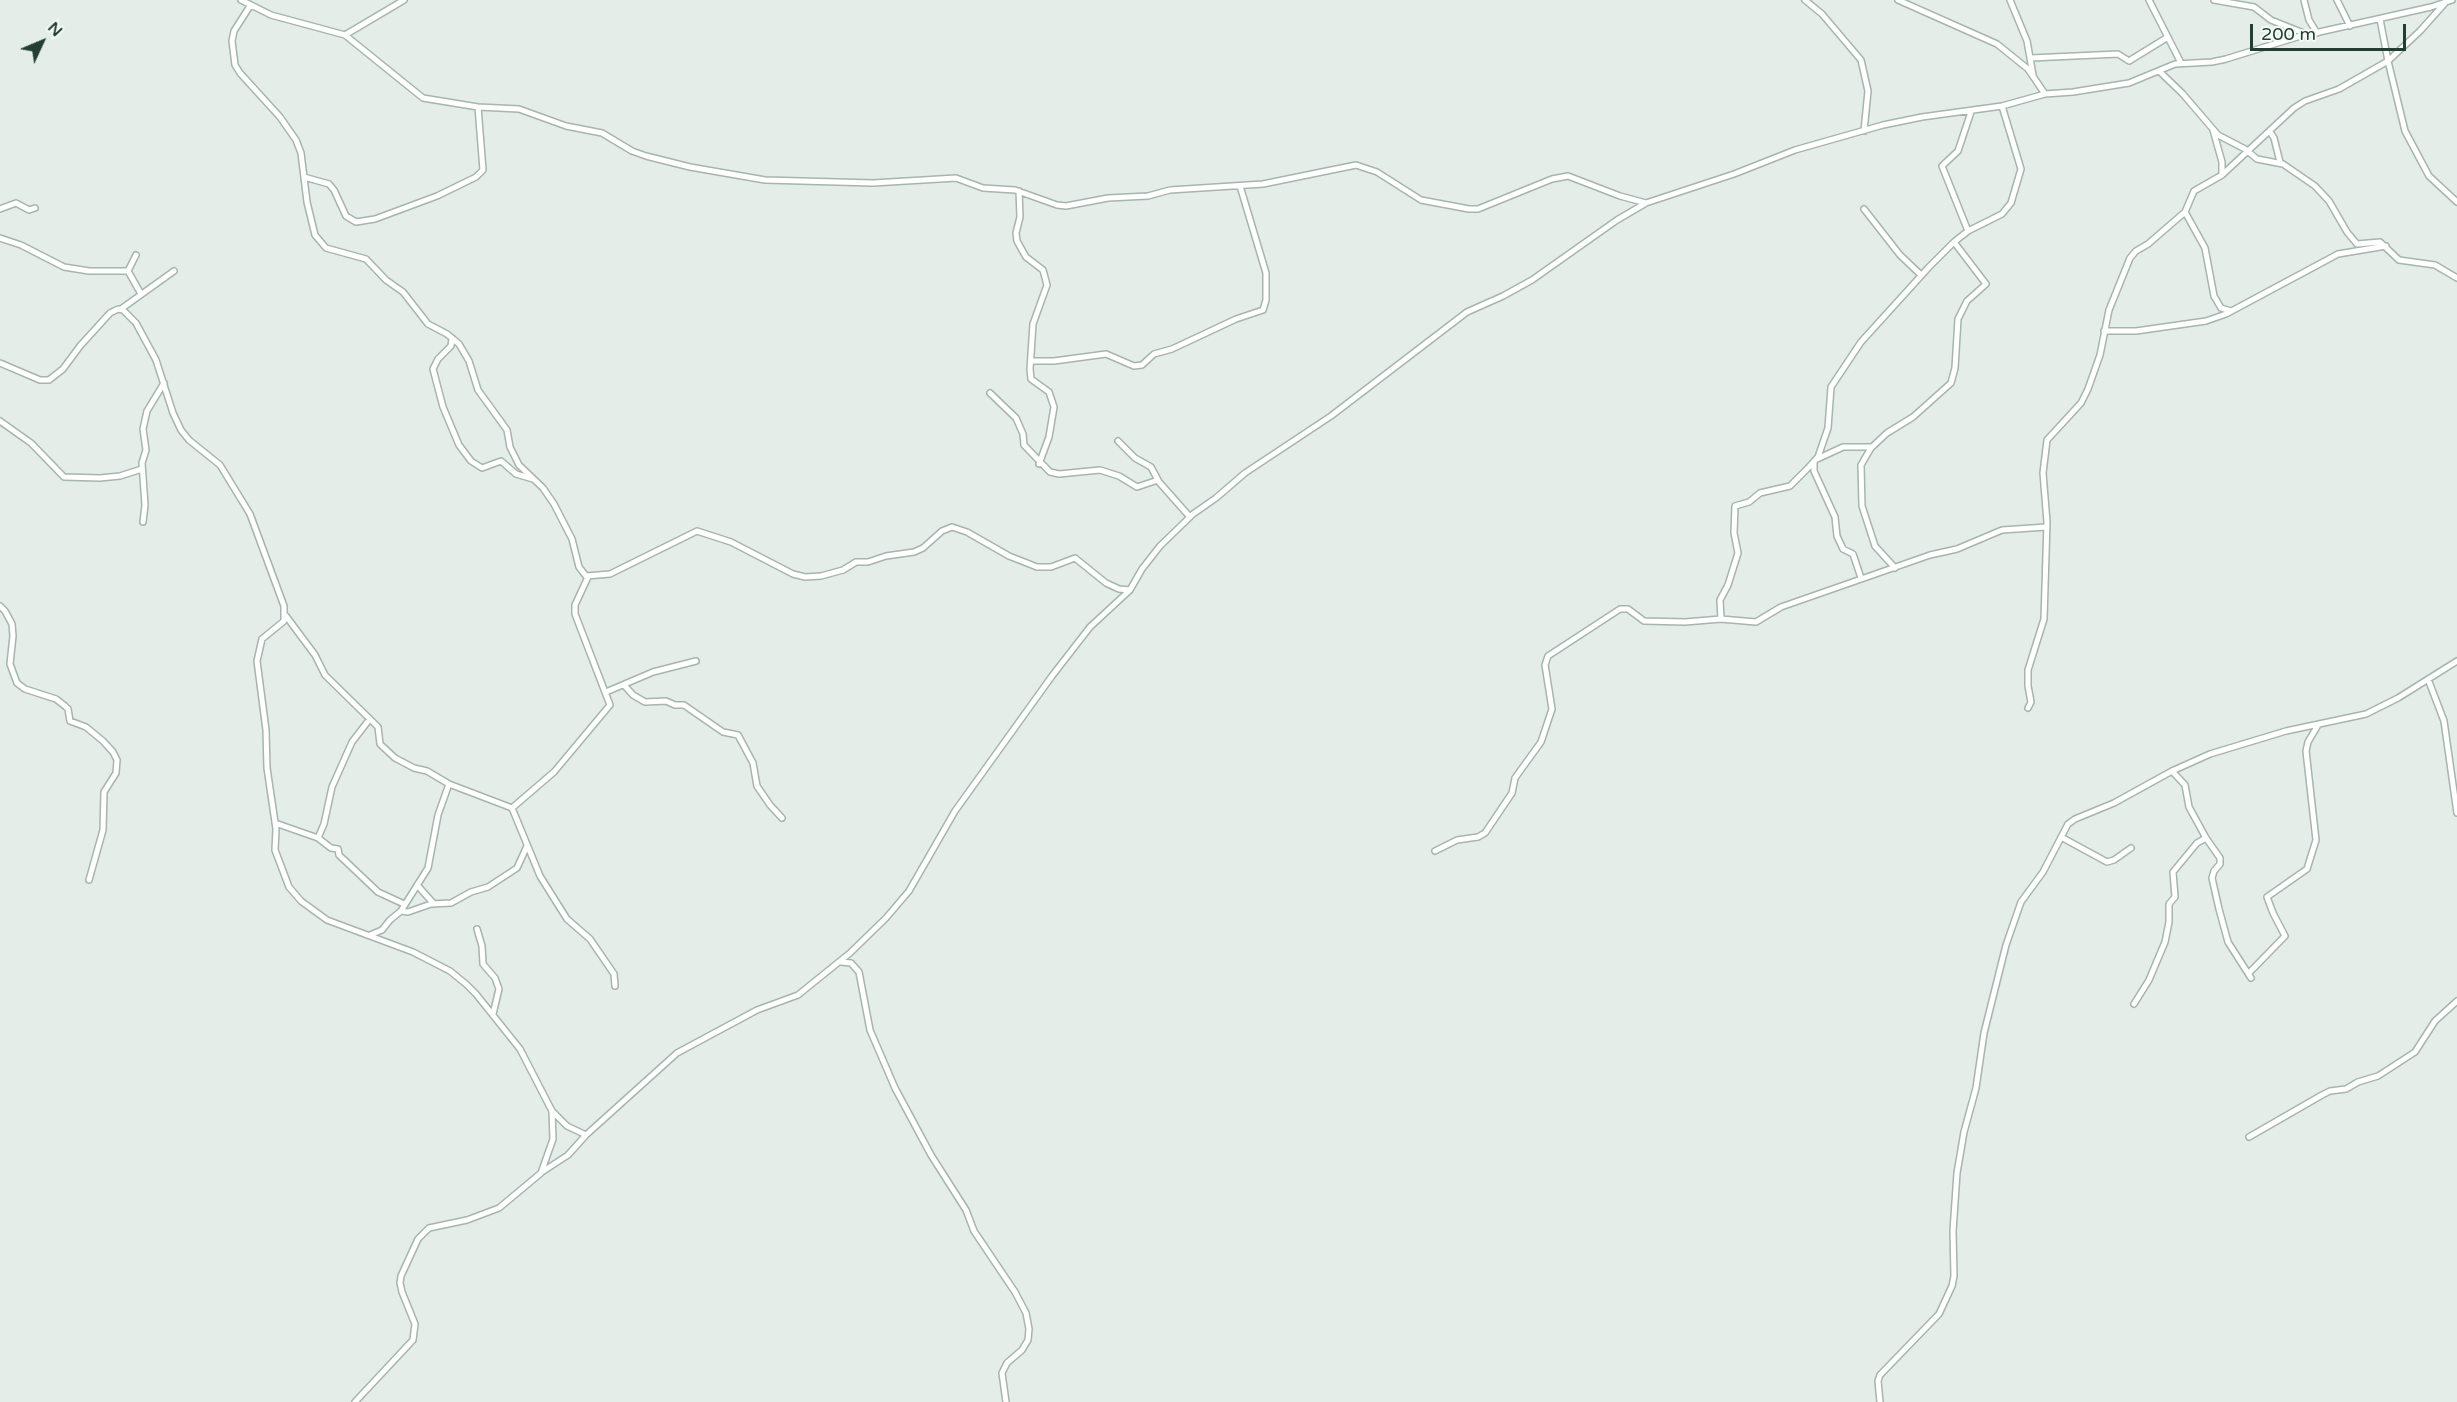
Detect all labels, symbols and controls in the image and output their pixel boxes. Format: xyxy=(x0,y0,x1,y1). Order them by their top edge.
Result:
north arrow xyxy=(12,12,72,72)
scale bar xyxy=(2253,12,2409,50)
text: N xyxy=(43,18,67,41)
text: 200 m xyxy=(2261,23,2316,45)

